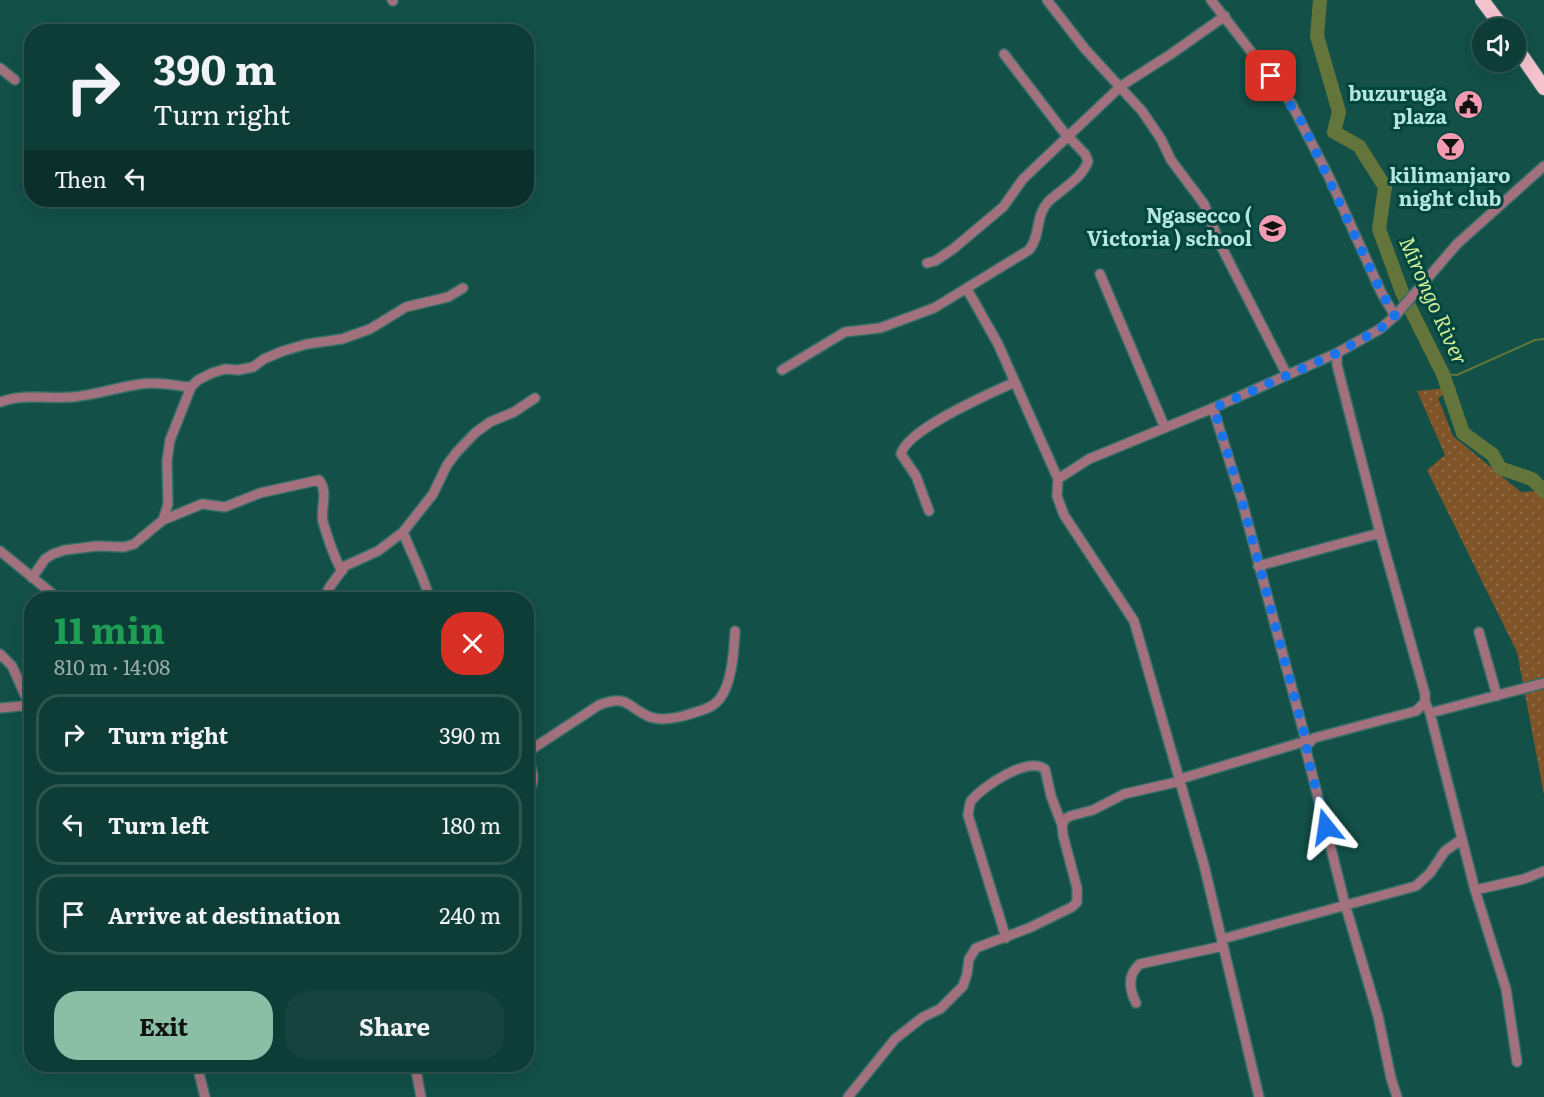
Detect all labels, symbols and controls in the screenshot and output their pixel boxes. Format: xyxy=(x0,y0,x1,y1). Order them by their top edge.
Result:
map controls xyxy=(1472,18,1526,72)
button: sound xyxy=(1472,18,1526,72)
text: 390 m xyxy=(153,36,277,98)
icon: right xyxy=(54,48,132,126)
pin xyxy=(1245,50,1296,101)
icon: arrive xyxy=(1254,59,1287,92)
place label: buzuruga plaza xyxy=(1349,77,1447,130)
public building icon: buzuruga plaza xyxy=(1452,89,1484,121)
text: Turn right xyxy=(153,93,290,133)
bar icon: kilimanjaro night club xyxy=(1434,130,1466,162)
place label: kilimanjaro night club xyxy=(1389,159,1511,212)
text: Then xyxy=(54,162,107,195)
icon: left xyxy=(119,162,152,195)
place label: Ngasecco ( Victoria ) school xyxy=(1087,199,1252,252)
school or university icon: Ngasecco ( Victoria ) school xyxy=(1257,212,1289,244)
water label: Mirongo River xyxy=(1393,231,1478,369)
text: 11 min xyxy=(54,602,165,655)
button: close xyxy=(441,612,504,675)
text: 810 m · 14:08 xyxy=(54,651,170,681)
icon: right xyxy=(57,718,90,751)
text: Turn right xyxy=(108,718,228,751)
text: 390 m xyxy=(439,718,501,751)
position arrow xyxy=(1294,795,1358,859)
icon: left xyxy=(57,808,90,841)
text: Turn left xyxy=(108,808,209,841)
text: 180 m xyxy=(441,808,501,841)
icon: arrive xyxy=(57,898,90,931)
text: Arrive at destination xyxy=(108,898,341,931)
text: 240 m xyxy=(439,898,501,931)
button: Exit xyxy=(54,991,273,1060)
button: Share xyxy=(285,991,504,1060)

